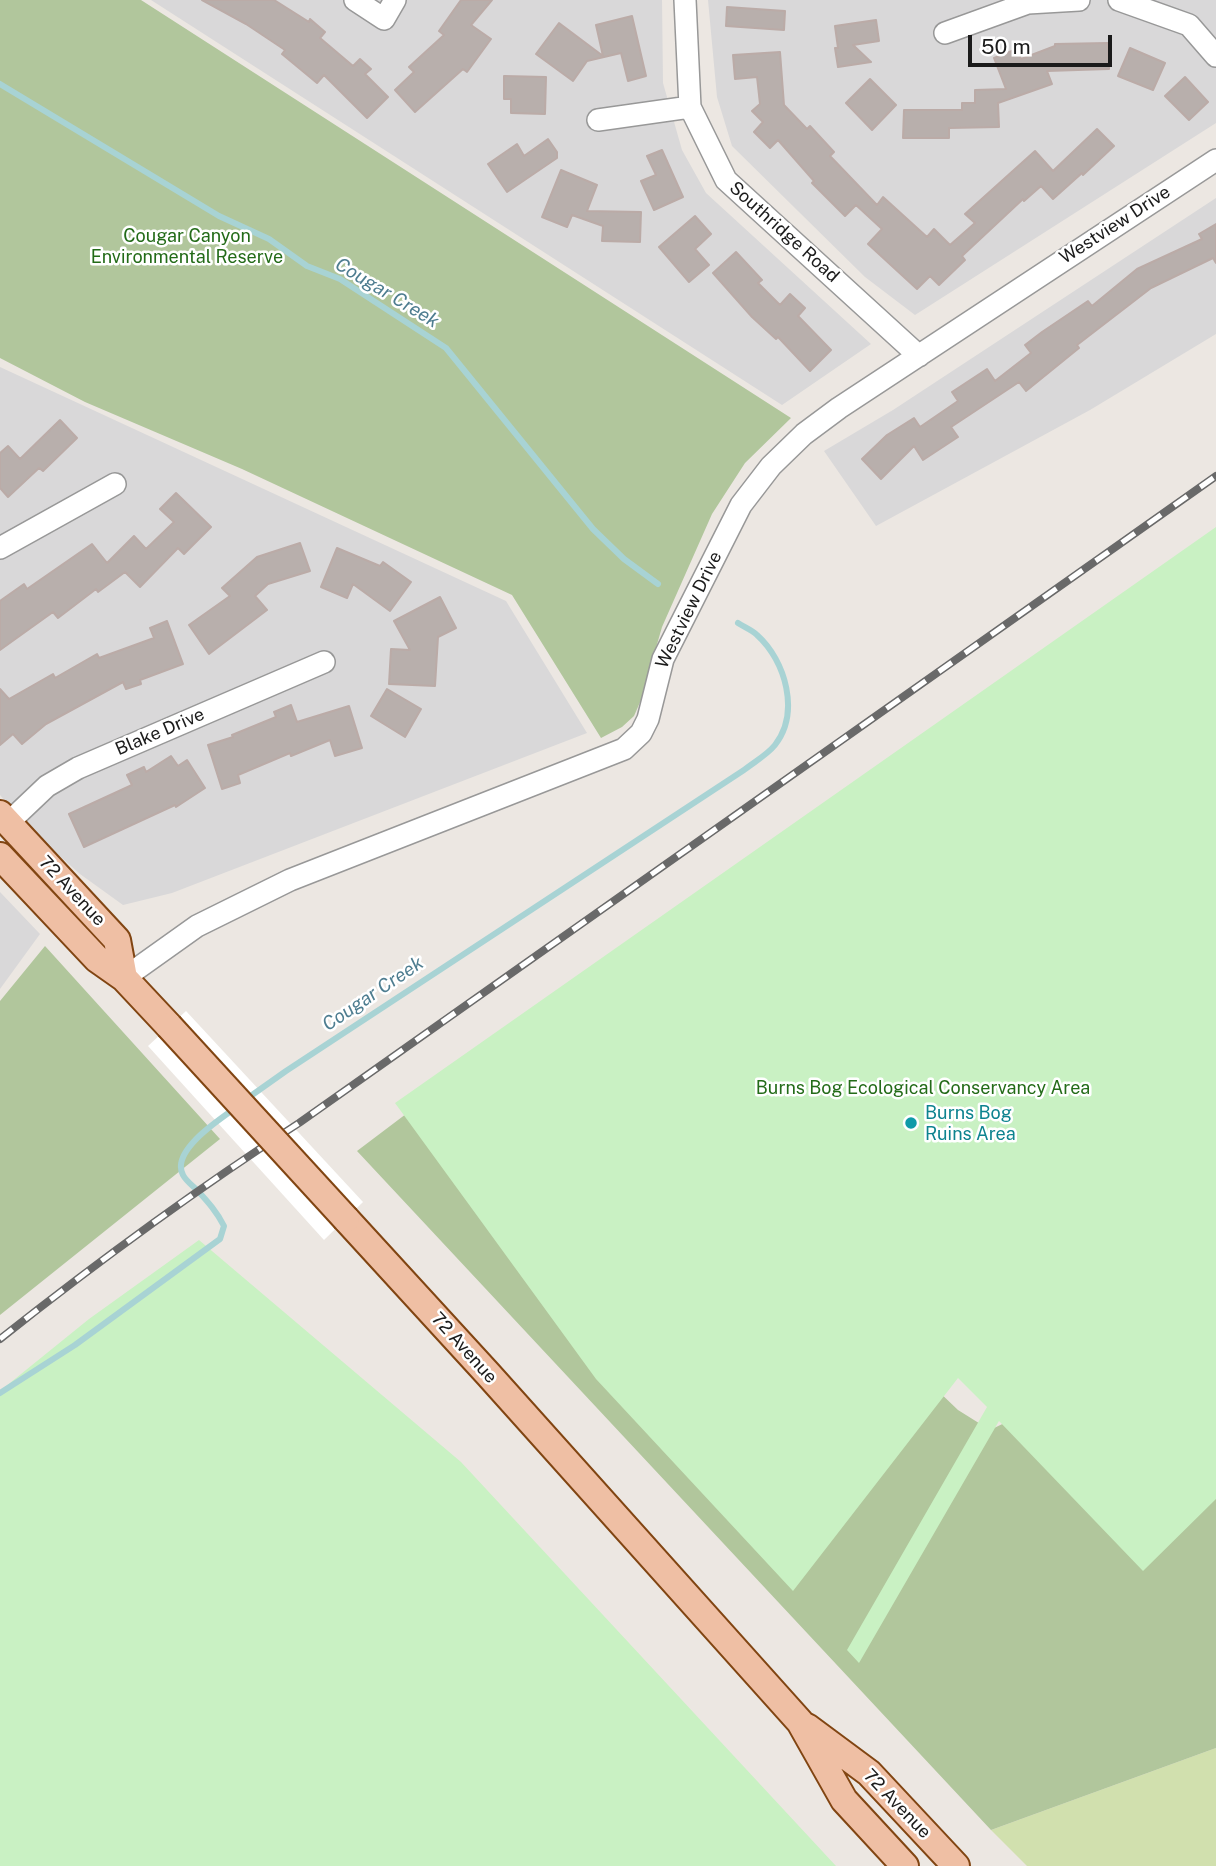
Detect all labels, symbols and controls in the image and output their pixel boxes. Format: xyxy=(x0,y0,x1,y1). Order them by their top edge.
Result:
scale bar xyxy=(971,21,1114,65)
text: 50 m xyxy=(981,34,1031,59)
street label: Southridge Road xyxy=(725,177,843,287)
street label: Westview Drive xyxy=(1056,181,1174,269)
park label: Cougar Canyon Environmental Reserve xyxy=(91,225,283,268)
water label: Cougar Creek xyxy=(331,253,443,333)
street label: Westview Drive xyxy=(651,548,727,672)
street label: Blake Drive xyxy=(112,704,208,760)
street label: 72 Avenue xyxy=(34,852,110,930)
water label: Cougar Creek xyxy=(318,952,428,1036)
park label: Burns Bog Ecological Conservancy Area xyxy=(756,1077,1090,1099)
place label: Burns Bog Ruins Area xyxy=(925,1102,1016,1144)
marker: Burns Bog Ruins Area xyxy=(903,1115,919,1131)
street label: 72 Avenue xyxy=(427,1308,501,1388)
street label: 72 Avenue xyxy=(859,1765,935,1843)

